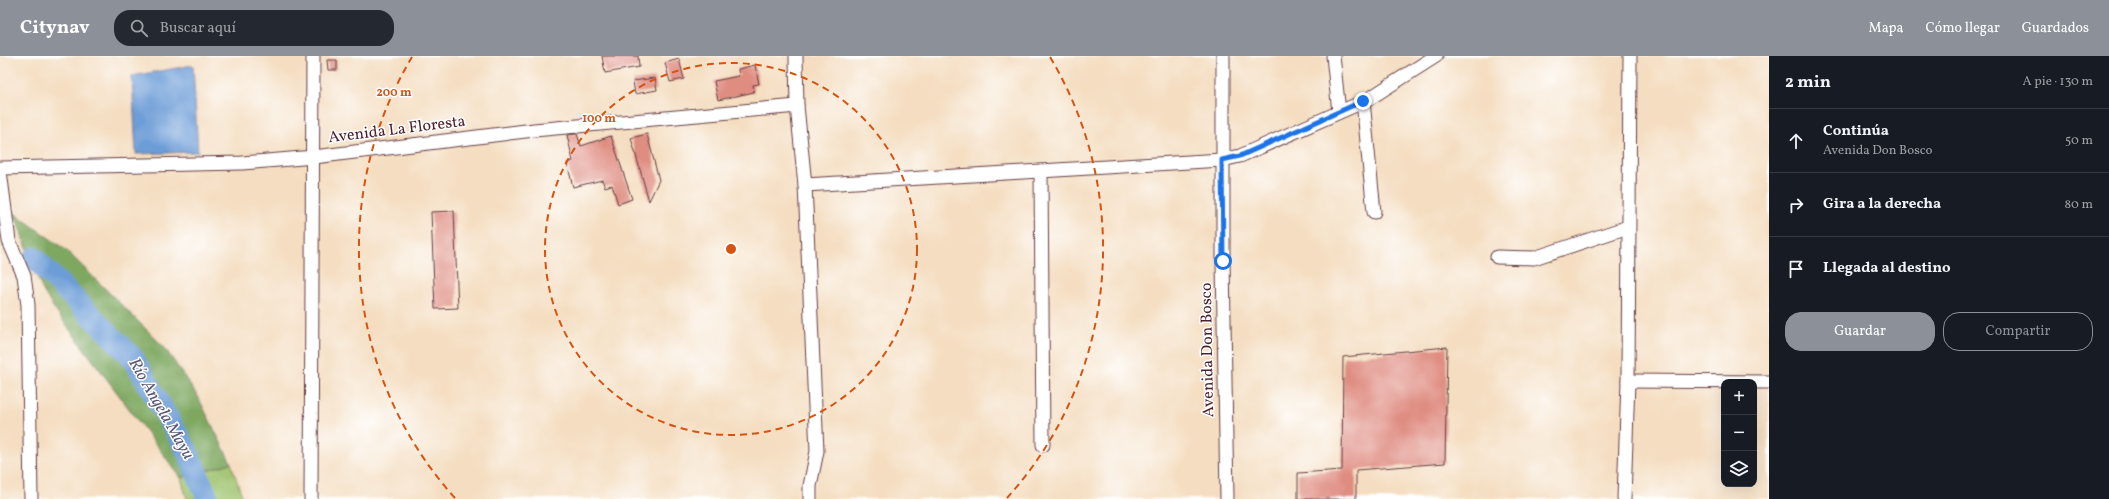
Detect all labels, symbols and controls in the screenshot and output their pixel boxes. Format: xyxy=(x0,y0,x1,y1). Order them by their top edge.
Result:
search box xyxy=(114,10,394,46)
text: Citynav xyxy=(20,15,90,41)
icon: search xyxy=(128,17,150,39)
text: Buscar aquí xyxy=(160,18,236,39)
text: Mapa xyxy=(1869,19,1904,38)
text: Cómo llegar xyxy=(1926,19,2000,38)
text: Guardados xyxy=(2022,19,2089,38)
text: 2 min xyxy=(1785,71,1831,94)
text: A pie · 130 m xyxy=(2023,73,2093,91)
text: 200 m xyxy=(376,85,412,101)
route end xyxy=(1354,92,1372,110)
street label: Avenida La Floresta xyxy=(327,111,467,149)
text: 100 m xyxy=(582,111,616,127)
text: Continúa xyxy=(1823,121,1889,142)
icon: ahead xyxy=(1785,130,1807,152)
text: 50 m xyxy=(2065,132,2093,150)
text: Avenida Don Bosco xyxy=(1823,142,1932,160)
icon: right xyxy=(1785,194,1807,216)
text: Gira a la derecha xyxy=(1823,194,1941,215)
text: 80 m xyxy=(2064,196,2093,214)
centre of rings xyxy=(724,242,738,256)
route start xyxy=(1214,252,1232,270)
icon: arrive xyxy=(1785,258,1807,280)
text: Llegada al destino xyxy=(1823,258,1951,279)
street label: Avenida Don Bosco xyxy=(1196,282,1220,418)
button: Guardar xyxy=(1785,312,1935,351)
button: Compartir xyxy=(1943,312,2093,351)
water label: Río Angela Mayu xyxy=(123,354,200,464)
map controls xyxy=(1721,379,1757,487)
button: + xyxy=(1721,379,1757,415)
button: − xyxy=(1721,415,1757,451)
button: layers xyxy=(1721,451,1757,487)

